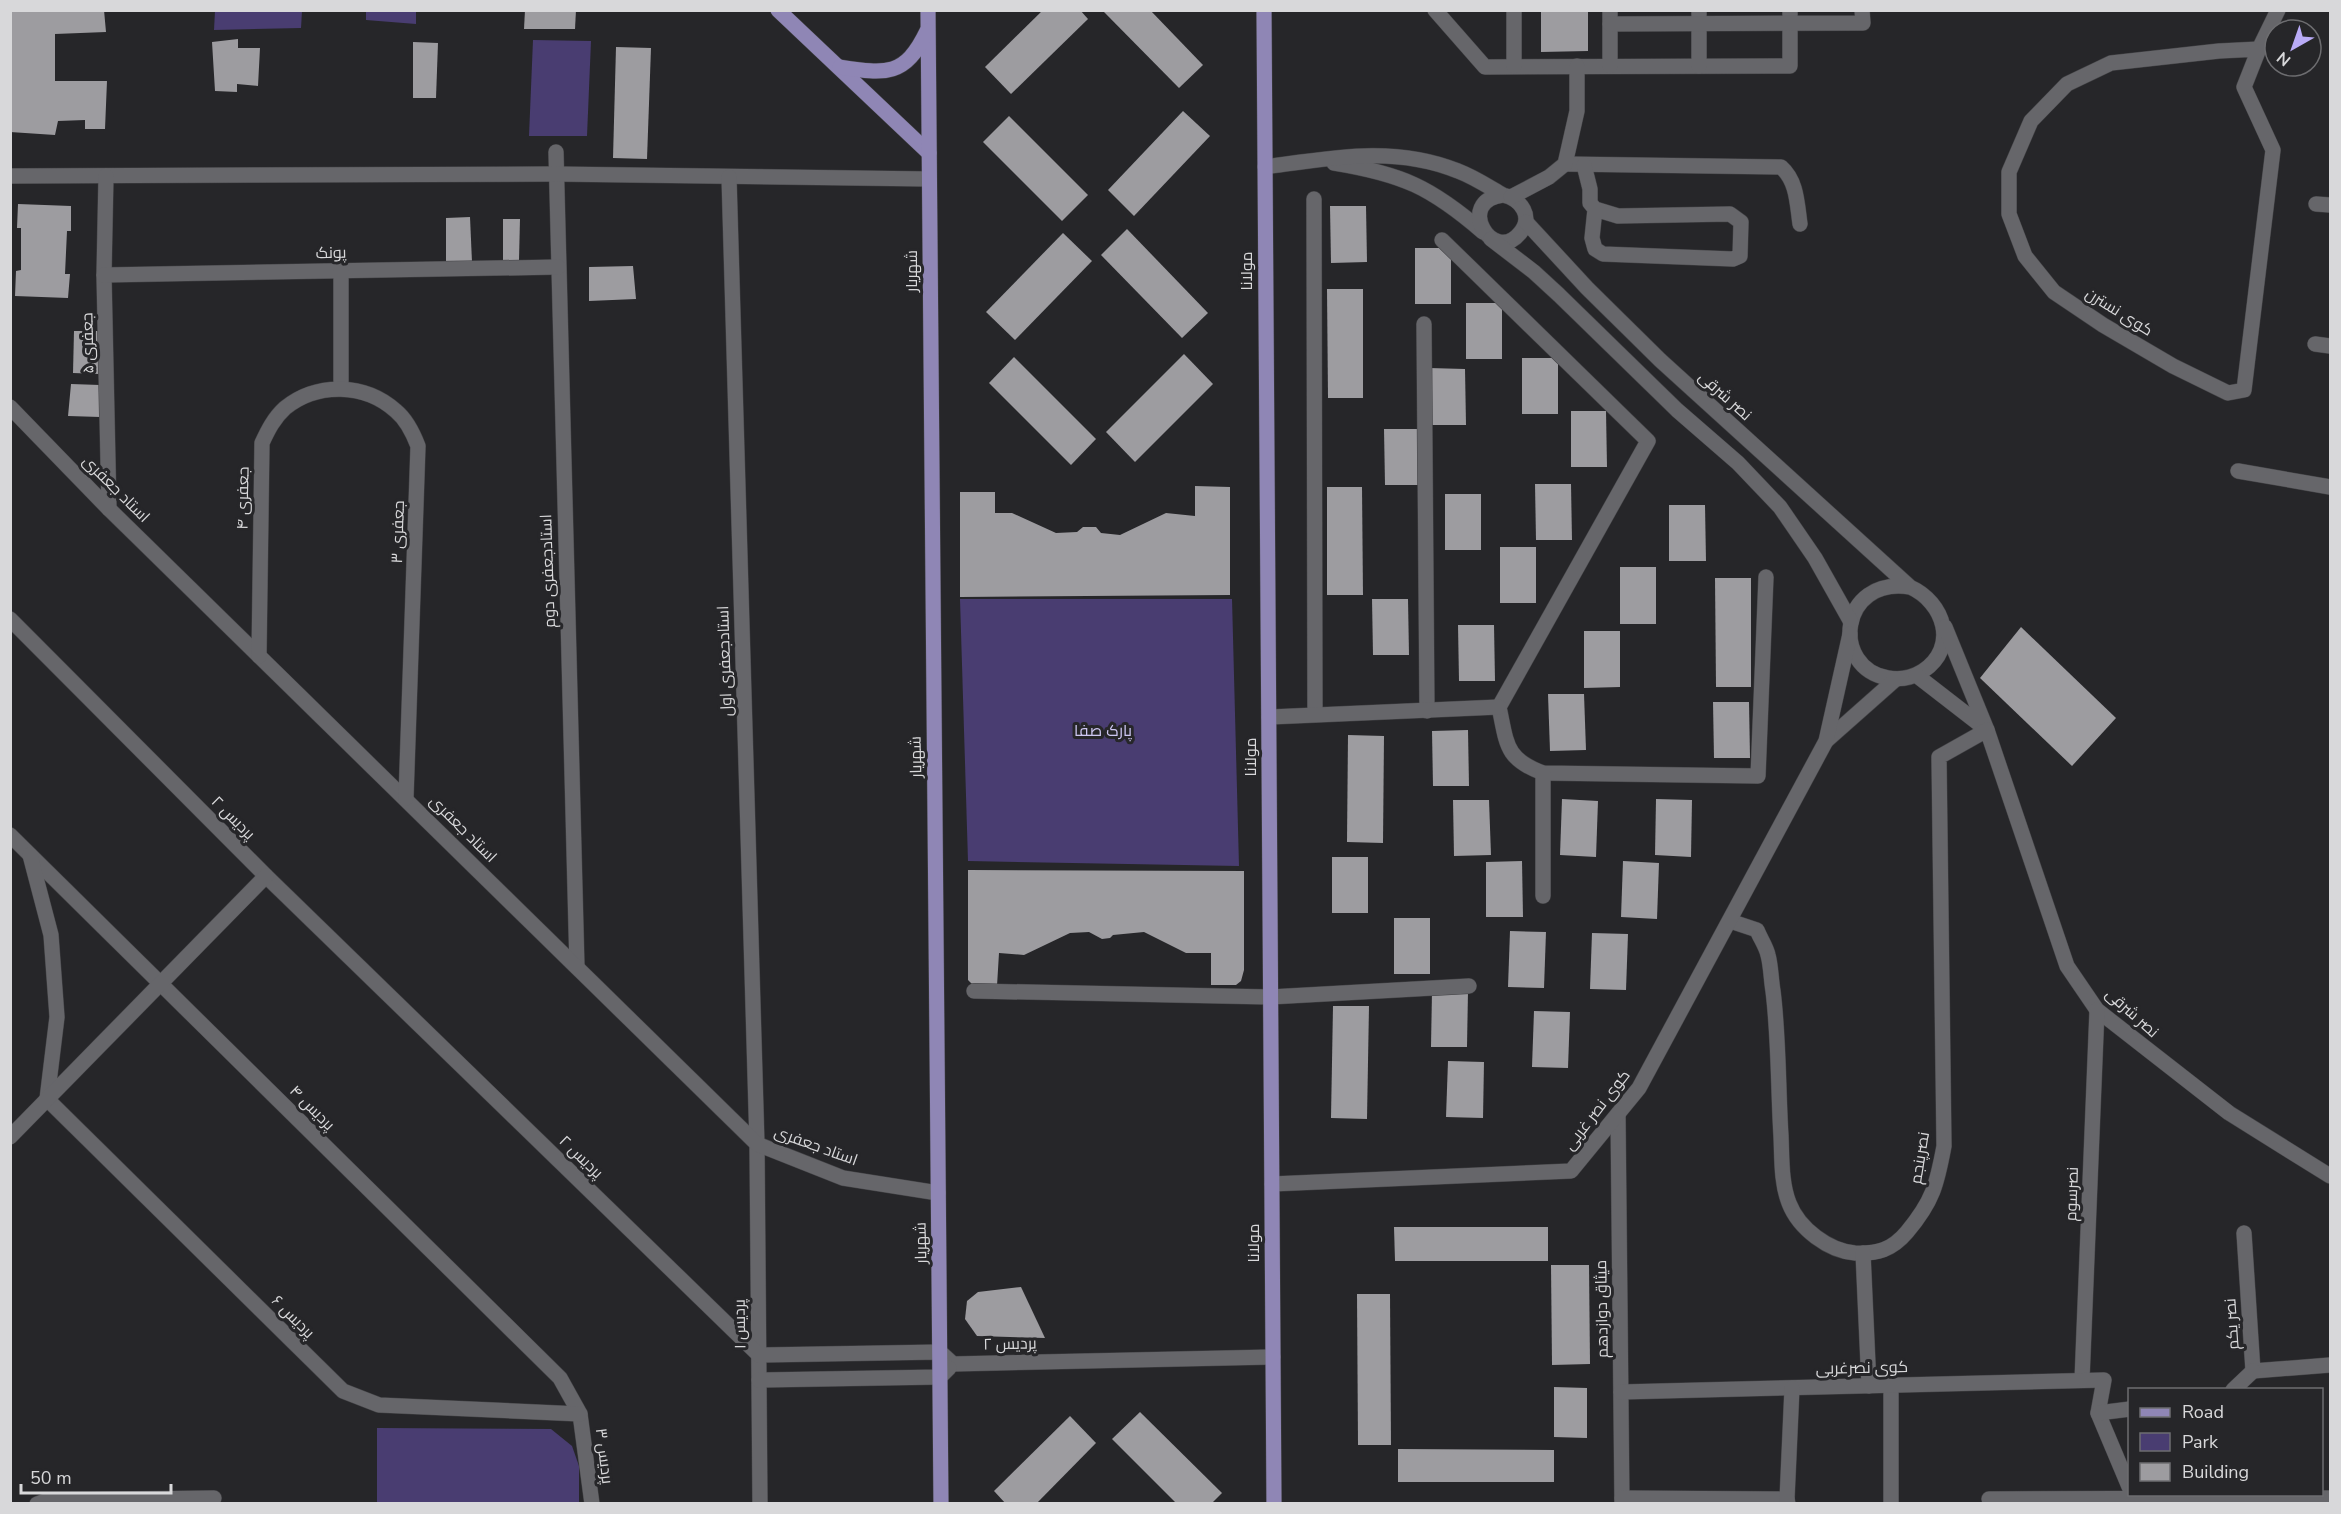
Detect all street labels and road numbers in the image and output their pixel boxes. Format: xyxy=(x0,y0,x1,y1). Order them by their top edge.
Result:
street label: پونک xyxy=(315,242,347,264)
street label: شهریار xyxy=(901,250,923,293)
street label: مولانا xyxy=(1236,252,1258,290)
street label: کوی نسترن xyxy=(2081,283,2157,341)
street label: جعفری ۵ xyxy=(76,312,100,374)
street label: نصر شرقی xyxy=(1694,366,1756,426)
street label: استاد جعفری xyxy=(77,450,155,528)
street label: جعفری ۴ xyxy=(231,466,255,530)
street label: جعفری ۳ xyxy=(386,500,410,564)
street label: استادجعفری دوم xyxy=(535,514,561,628)
street label: استادجعفری اول xyxy=(712,605,738,717)
street label: شهریار xyxy=(905,736,927,779)
street label: مولانا xyxy=(1240,738,1262,776)
street label: استاد جعفری xyxy=(424,790,502,868)
street label: پردیس ۲ xyxy=(206,791,260,845)
street label: نصر شرقی xyxy=(2101,983,2163,1043)
street label: کوی نصر غربی xyxy=(1559,1065,1635,1155)
street label: پردیس ۴ xyxy=(285,1081,340,1136)
street label: استاد جعفری xyxy=(771,1121,861,1171)
street label: پردیس ۲ xyxy=(554,1130,608,1184)
street label: نصرپنجم xyxy=(1905,1130,1935,1186)
street label: نصرسوم xyxy=(2060,1166,2084,1222)
street label: شهریار xyxy=(910,1222,932,1265)
street label: مولانا xyxy=(1243,1224,1265,1262)
street label: میثاق دوازدهم xyxy=(1590,1260,1614,1358)
street label: پردیس ۶ xyxy=(267,1291,320,1344)
street label: نصر یکم xyxy=(2219,1297,2245,1351)
street label: پردیس ۱ xyxy=(729,1298,751,1349)
street label: پردیس ۲ xyxy=(983,1333,1038,1355)
street label: کوی نصرغربی xyxy=(1816,1356,1908,1380)
street label: پردیس ۳ xyxy=(590,1427,618,1486)

